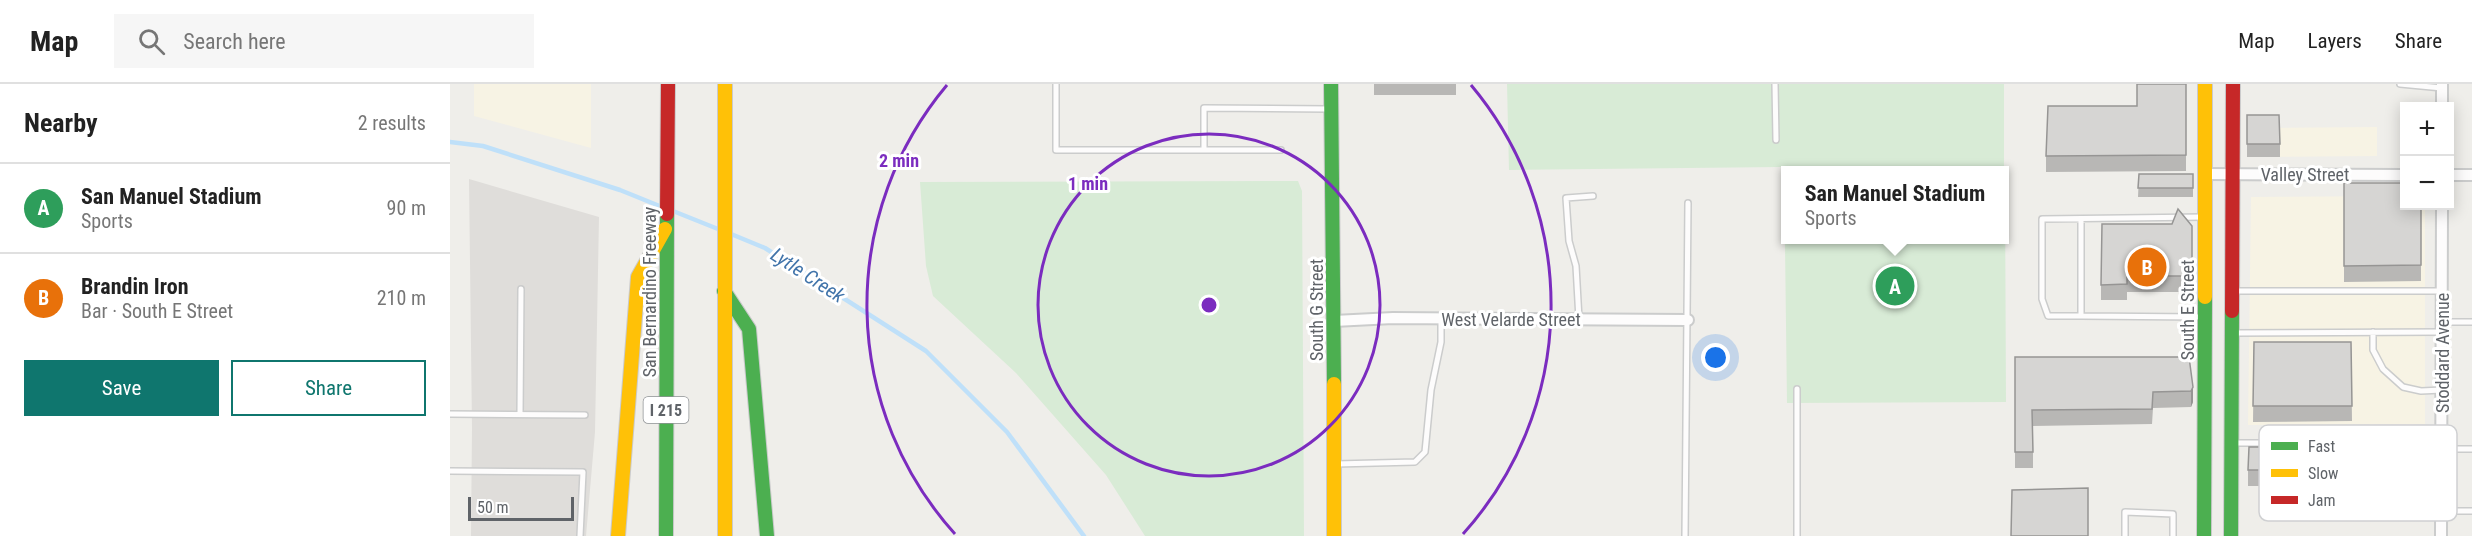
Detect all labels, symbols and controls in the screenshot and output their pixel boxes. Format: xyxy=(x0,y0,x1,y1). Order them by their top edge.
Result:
search box xyxy=(114,14,534,68)
text: Map xyxy=(30,25,78,58)
icon: search xyxy=(135,25,168,58)
text: Search here xyxy=(183,29,286,54)
text: Map xyxy=(2238,29,2275,53)
text: Layers xyxy=(2308,29,2362,53)
text: Share xyxy=(2395,29,2442,53)
map controls xyxy=(2400,102,2454,210)
button: + xyxy=(2400,102,2454,156)
text: Nearby xyxy=(24,108,98,138)
text: 2 results xyxy=(358,111,426,135)
text: 2 min xyxy=(879,150,919,171)
button: − xyxy=(2400,156,2454,210)
street label: Valley Street xyxy=(2261,164,2349,185)
popup xyxy=(1781,166,2009,244)
text: 1 min xyxy=(1068,173,1108,194)
text: San Manuel Stadium xyxy=(1805,181,1985,206)
text: San Manuel Stadium xyxy=(81,184,262,209)
text: A xyxy=(38,196,49,220)
text: 90 m xyxy=(387,196,426,220)
street label: San Bernardino Freeway xyxy=(639,206,660,377)
text: Sports xyxy=(1805,206,1857,230)
text: Sports xyxy=(81,209,133,233)
water label: Lytle Creek xyxy=(766,242,851,308)
pin: B xyxy=(2128,244,2166,290)
street label: South G Street xyxy=(1306,259,1327,361)
street label: South E Street xyxy=(2177,260,2198,360)
pin: A xyxy=(1876,264,1914,308)
text: Brandin Iron xyxy=(81,274,188,299)
text: B xyxy=(38,286,49,310)
text: 210 m xyxy=(377,286,426,310)
street label: Stoddard Avenue xyxy=(2432,293,2453,413)
centre of rings xyxy=(1199,295,1219,315)
text: Bar · South E Street xyxy=(81,299,233,323)
street label: West Velarde Street xyxy=(1441,309,1581,330)
your location xyxy=(1701,343,1730,372)
button: Save xyxy=(24,360,219,416)
button: Share xyxy=(231,360,426,416)
road number: I 215 xyxy=(644,397,688,423)
legend xyxy=(2259,425,2457,521)
text: Fast xyxy=(2308,437,2335,456)
text: Slow xyxy=(2308,464,2338,483)
text: Jam xyxy=(2308,491,2335,510)
scale bar xyxy=(468,494,574,522)
text: 50 m xyxy=(477,498,509,517)

